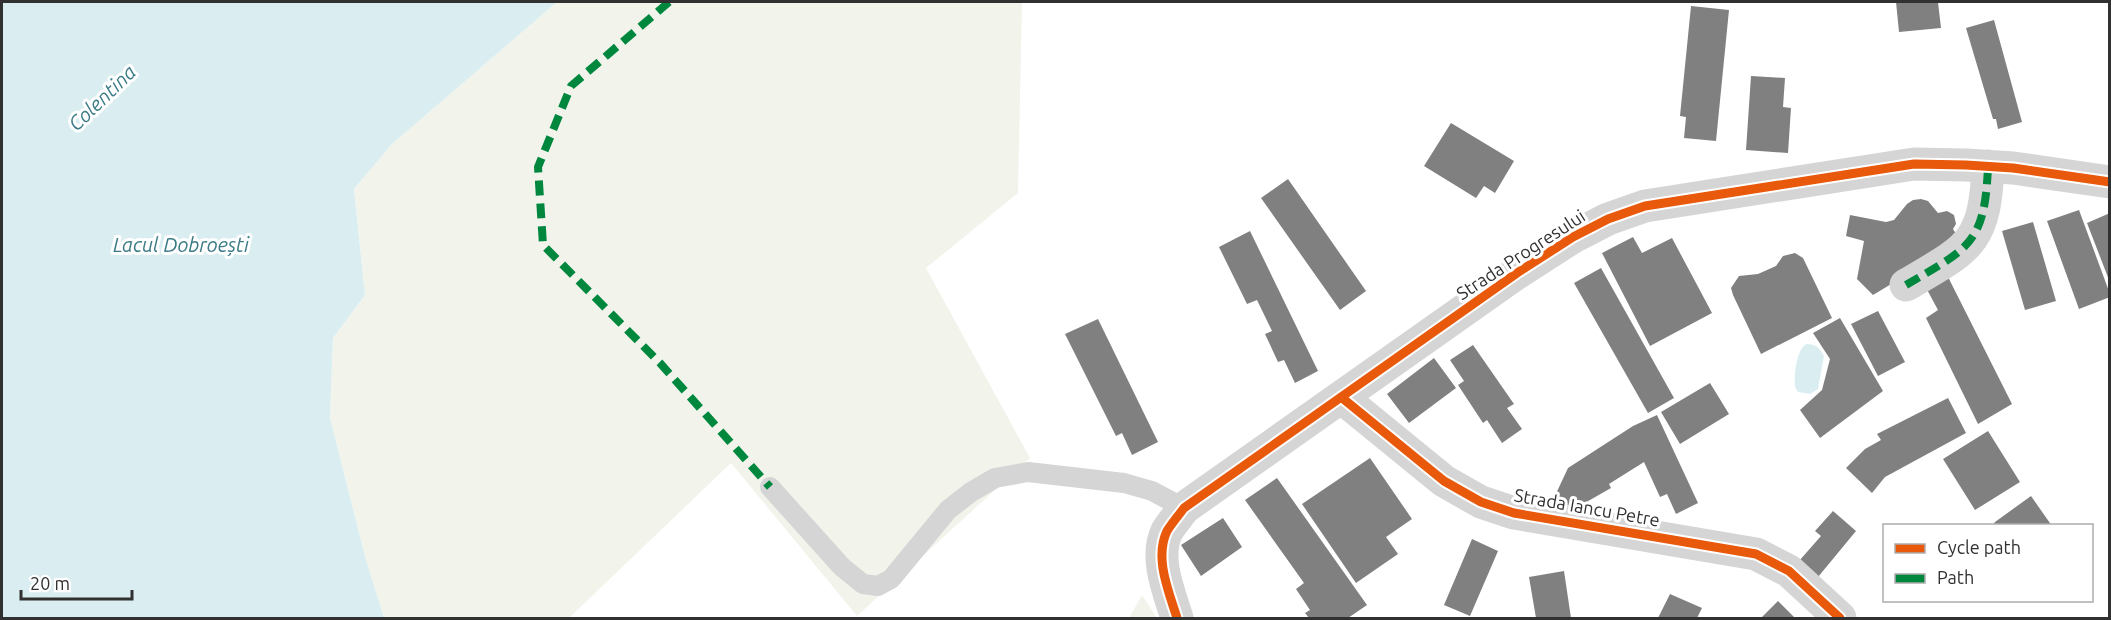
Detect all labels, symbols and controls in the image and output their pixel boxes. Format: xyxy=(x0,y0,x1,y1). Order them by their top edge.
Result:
water label: Colentina xyxy=(63,60,140,135)
street label: Strada Progresului xyxy=(1452,205,1588,303)
water label: Lacul Dobroești xyxy=(113,233,250,256)
street label: Strada Iancu Petre xyxy=(1513,484,1662,530)
legend xyxy=(1883,524,2093,602)
text: Cycle path xyxy=(1937,537,2021,557)
scale bar xyxy=(21,563,132,601)
text: Path xyxy=(1937,567,1974,587)
text: 20 m xyxy=(30,573,70,593)

